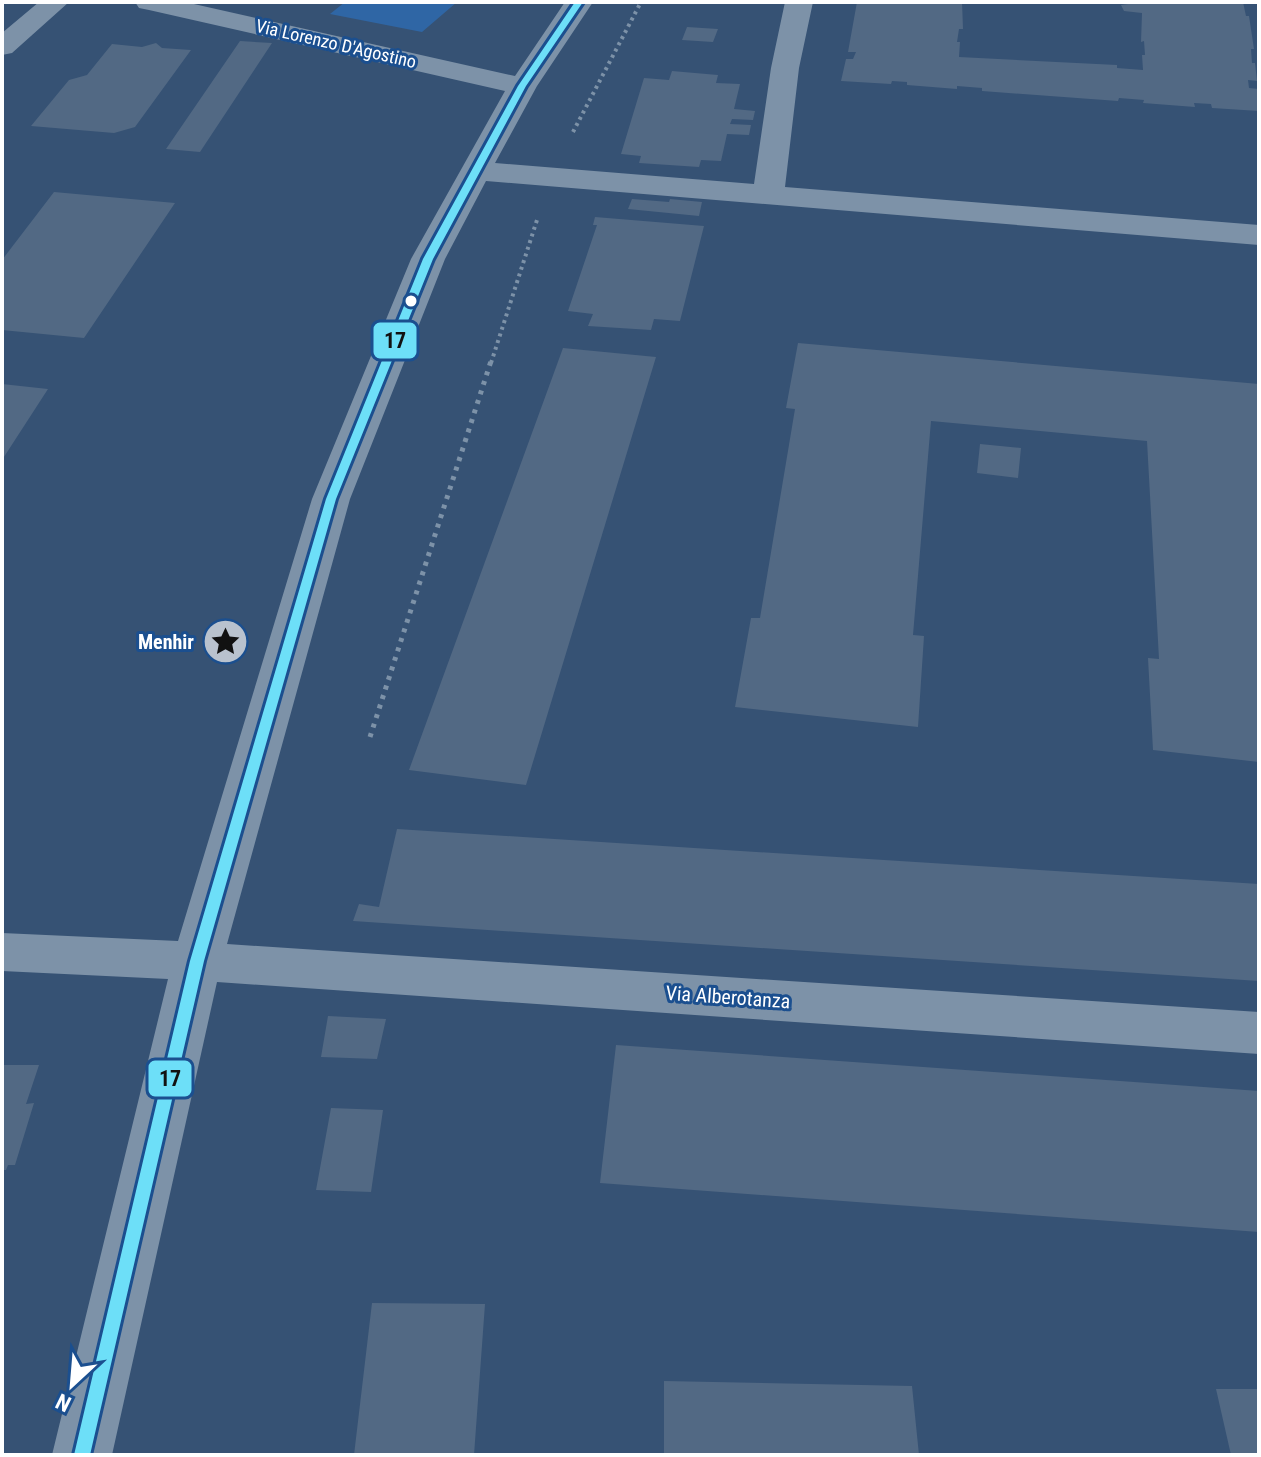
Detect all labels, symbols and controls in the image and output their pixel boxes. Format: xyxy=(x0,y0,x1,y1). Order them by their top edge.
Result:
street label: Via Lorenzo D'Agostino xyxy=(254,15,418,72)
unlabelled marker xyxy=(403,293,419,309)
line badge: 17 xyxy=(372,321,418,360)
text: 17 xyxy=(384,328,406,353)
place icon: Menhir xyxy=(201,618,249,666)
place label: Menhir xyxy=(138,630,194,654)
street label: Via Alberotanza xyxy=(665,981,791,1013)
line badge: 17 xyxy=(147,1059,193,1098)
text: 17 xyxy=(159,1066,181,1091)
north arrow xyxy=(32,1345,112,1425)
text: N xyxy=(52,1388,75,1417)

